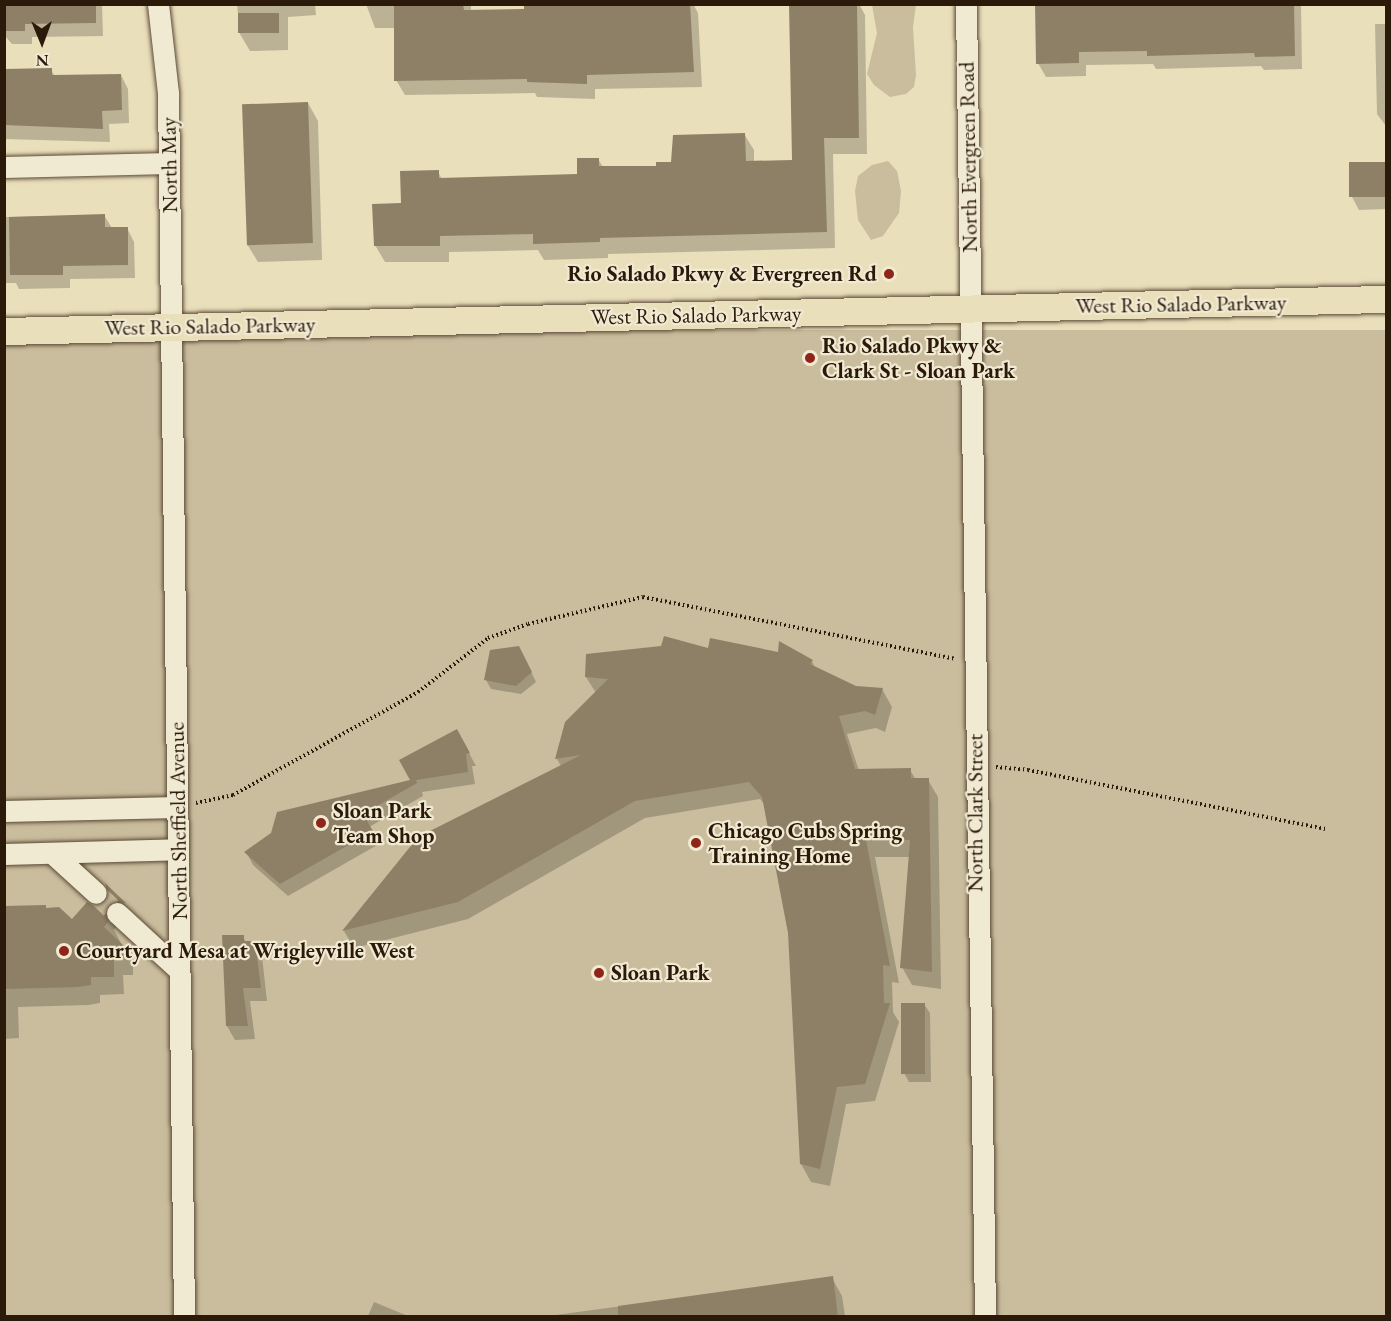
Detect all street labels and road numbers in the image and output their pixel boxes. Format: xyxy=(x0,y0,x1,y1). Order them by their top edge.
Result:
street label: North Evergreen Road xyxy=(953,61,983,253)
street label: North May xyxy=(155,117,183,213)
street label: West Rio Salado Parkway xyxy=(1075,289,1287,319)
street label: West Rio Salado Parkway xyxy=(590,300,802,330)
street label: West Rio Salado Parkway xyxy=(104,311,316,341)
street label: North Sheffield Avenue xyxy=(163,722,193,920)
street label: North Clark Street xyxy=(962,734,988,892)

